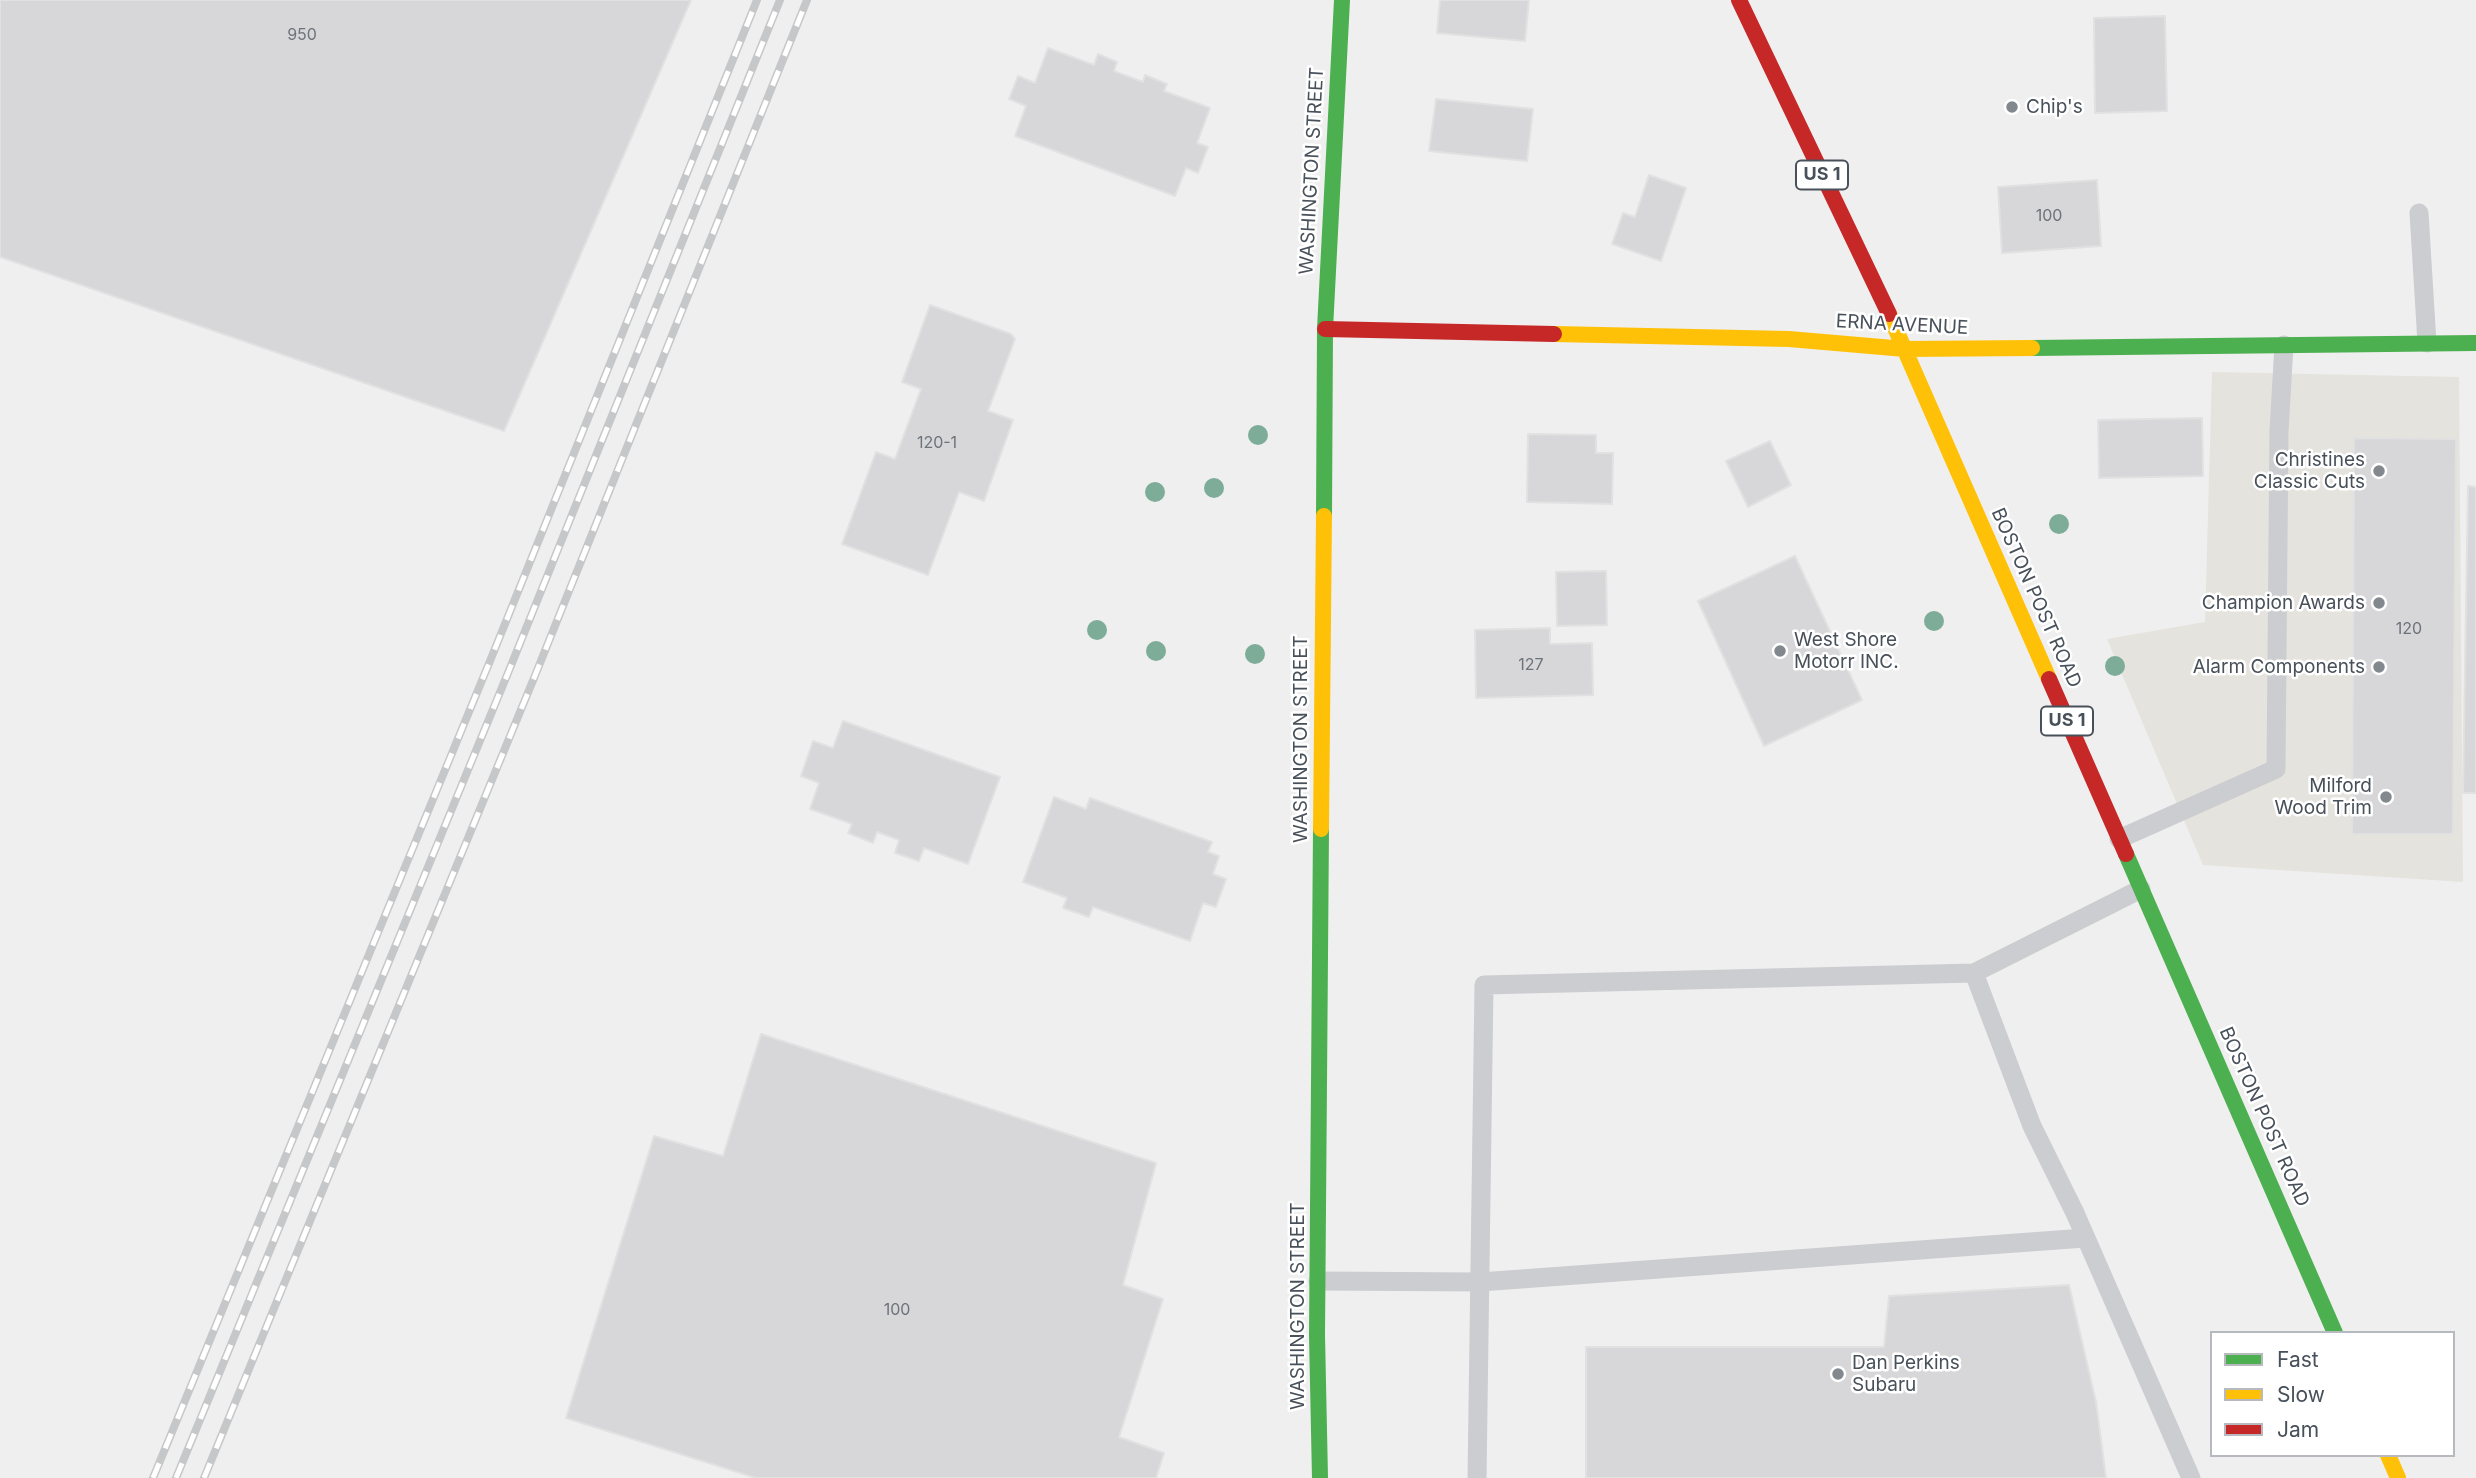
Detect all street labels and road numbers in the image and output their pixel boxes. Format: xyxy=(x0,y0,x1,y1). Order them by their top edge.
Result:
street label: WASHINGTON STREET xyxy=(1295,67,1329,275)
road number: US 1 xyxy=(1796,160,1848,190)
street label: ERNA AVENUE xyxy=(1835,310,1969,340)
street label: BOSTON POST ROAD xyxy=(1986,505,2086,691)
street label: WASHINGTON STREET xyxy=(1290,635,1312,843)
road number: US 1 xyxy=(2041,706,2093,736)
street label: BOSTON POST ROAD xyxy=(2214,1024,2314,1210)
street label: WASHINGTON STREET xyxy=(1287,1202,1309,1410)

